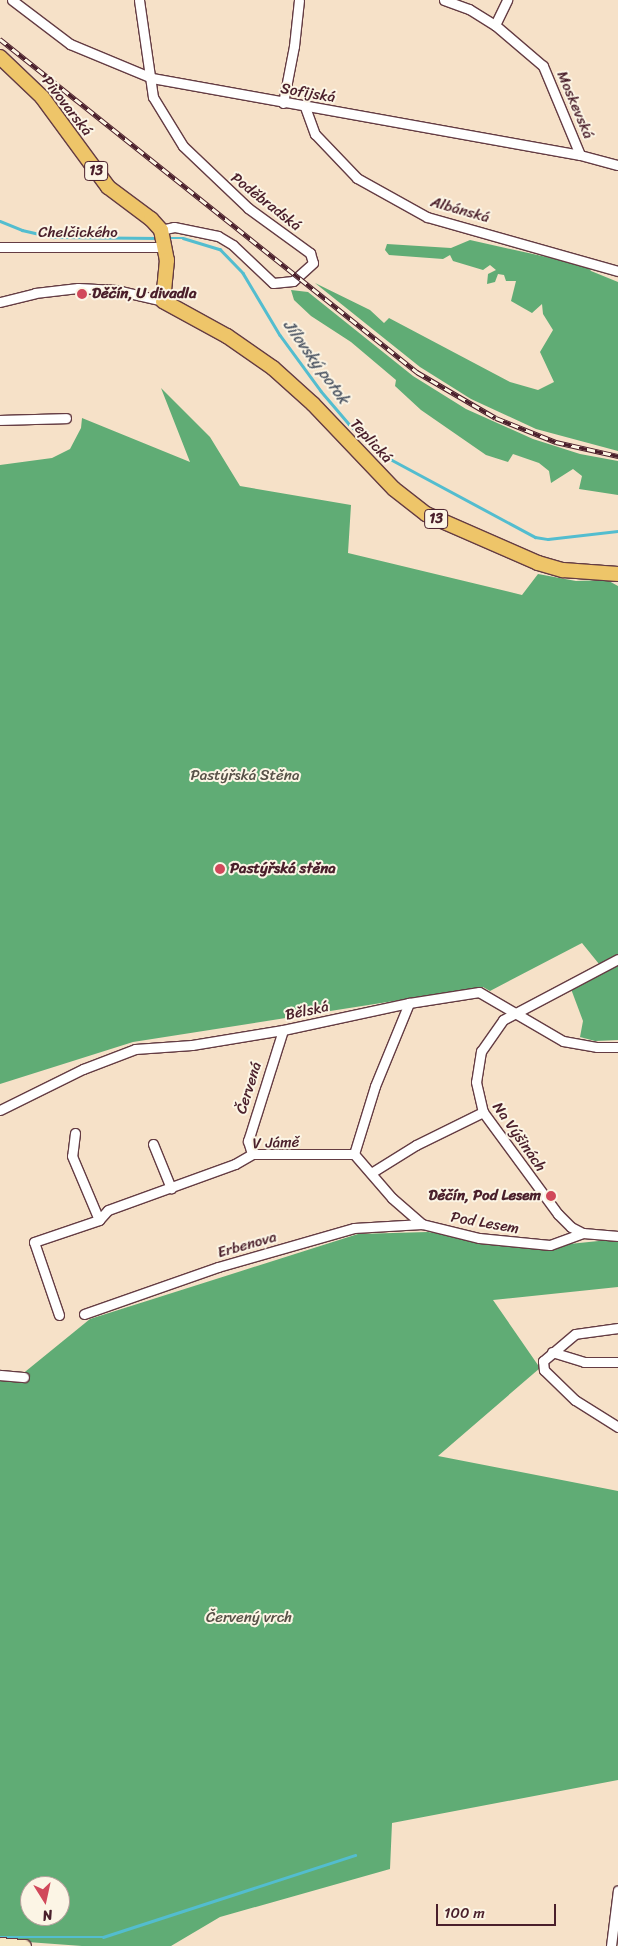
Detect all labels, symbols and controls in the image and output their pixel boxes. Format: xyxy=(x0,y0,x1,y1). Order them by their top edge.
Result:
street label: Moskevská xyxy=(553,68,597,142)
street label: Pivovarská xyxy=(38,73,96,139)
street label: Sofijská xyxy=(279,79,337,107)
road number: 13 xyxy=(84,160,108,182)
street label: Poděbradská xyxy=(227,169,305,235)
street label: Albánská xyxy=(429,193,491,227)
street label: Chelčického xyxy=(38,224,118,242)
place label: Děčín, U divadla xyxy=(92,285,196,303)
marker: Děčín, U divadla xyxy=(76,288,88,300)
water label: Jílovský potok xyxy=(279,316,353,408)
street label: Teplická xyxy=(346,415,396,467)
road number: 13 xyxy=(424,508,448,530)
park label: Pastýřská Stěna xyxy=(191,767,299,785)
place label: Pastýřská stěna xyxy=(230,860,336,878)
marker: Pastýřská stěna xyxy=(214,863,226,875)
street label: Bělská xyxy=(284,998,330,1024)
street label: Červená xyxy=(232,1060,266,1116)
street label: Na Výšinách xyxy=(489,1099,549,1175)
street label: V Jámě xyxy=(252,1133,300,1153)
place label: Děčín, Pod Lesem xyxy=(427,1187,541,1205)
marker: Děčín, Pod Lesem xyxy=(545,1190,557,1202)
street label: Pod Lesem xyxy=(449,1208,521,1238)
street label: Erbenova xyxy=(215,1228,279,1262)
park label: Červený vrch xyxy=(206,1609,292,1627)
north arrow xyxy=(20,1876,70,1926)
scale bar xyxy=(438,1894,558,1926)
text: 100 m xyxy=(444,1900,485,1926)
text: N xyxy=(41,1902,54,1928)

